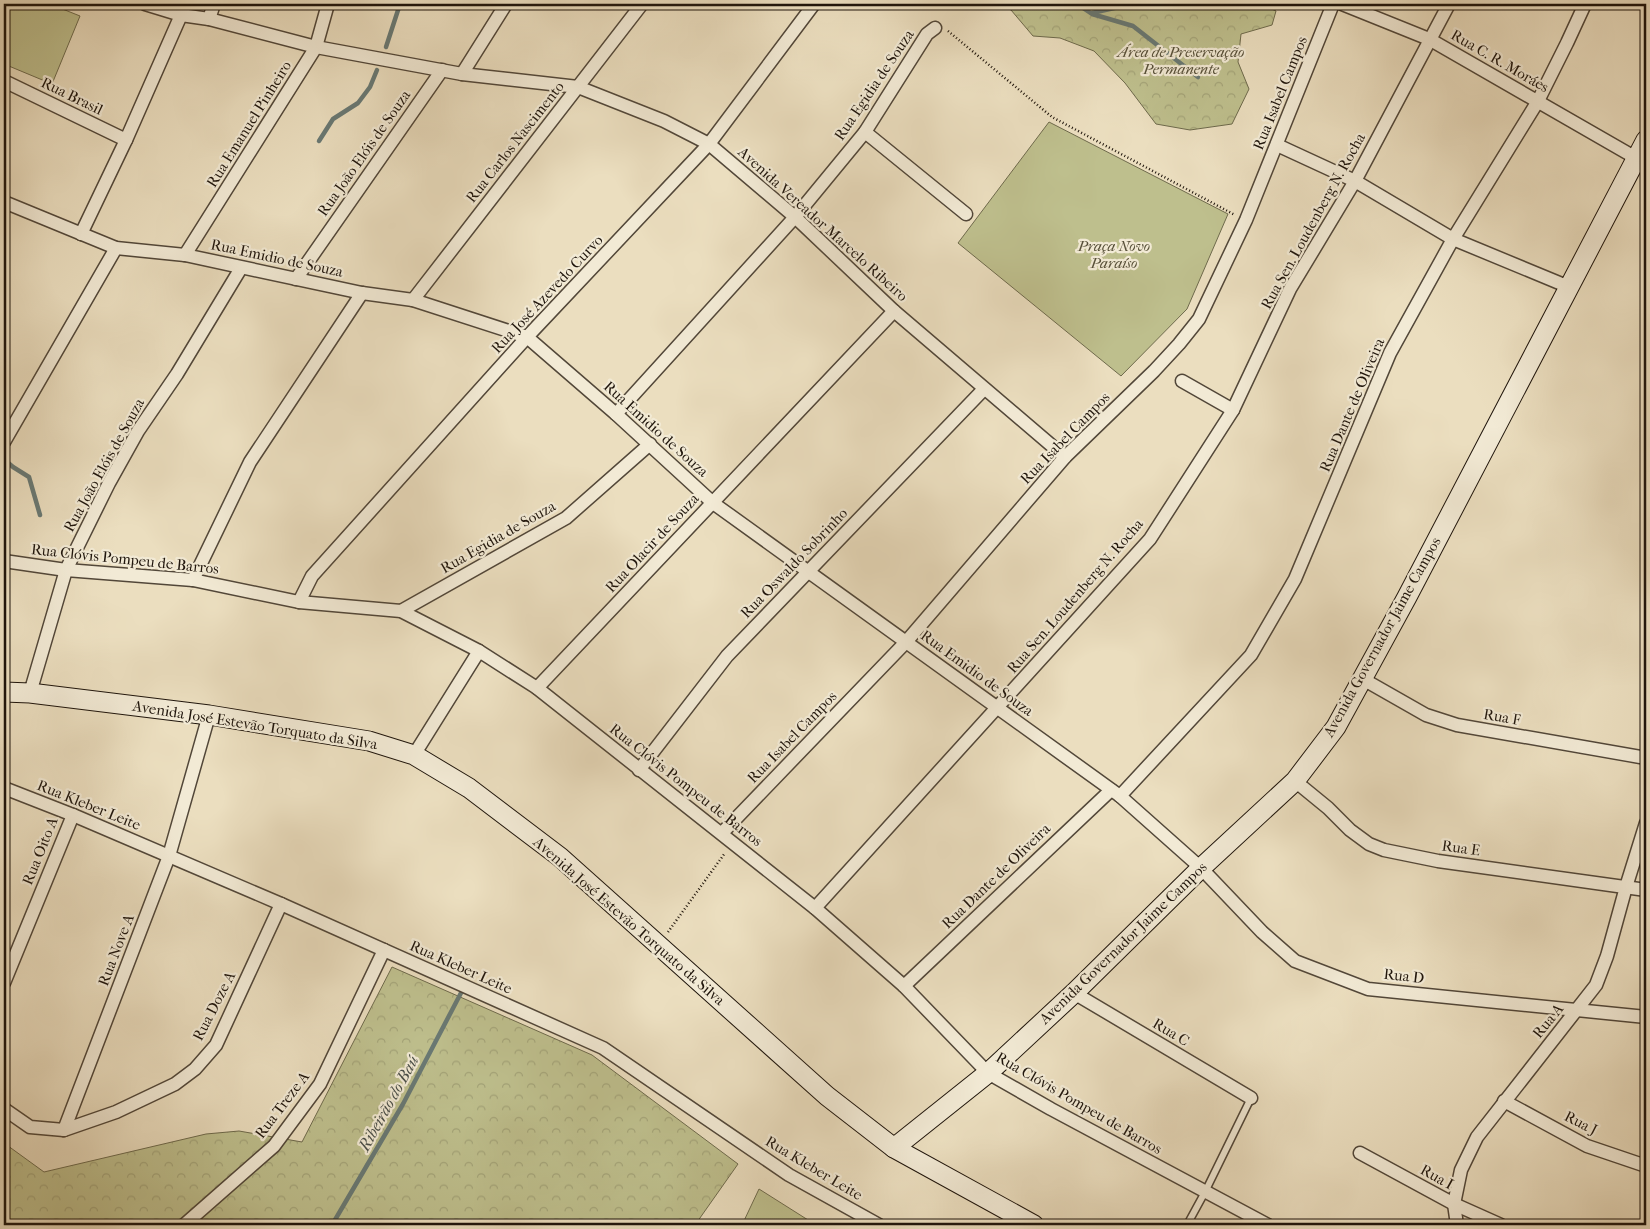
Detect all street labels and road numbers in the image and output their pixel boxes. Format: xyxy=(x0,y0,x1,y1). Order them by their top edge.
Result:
street label: Rua Egidia de Souza xyxy=(830,25,918,144)
street label: Rua C. R. Moráes xyxy=(1448,26,1553,97)
street label: Rua Isabel Campos xyxy=(1249,33,1311,152)
street label: Rua Emanuel Pinheiro xyxy=(203,57,295,191)
street label: Rua Brasil xyxy=(38,73,106,119)
street label: Rua Carlos Nascimento xyxy=(462,77,568,206)
street label: Rua João Elóis de Souza xyxy=(314,86,415,220)
street label: Rua Sen. Loudenberg N. Rocha xyxy=(1257,129,1370,312)
street label: Avenida Vereador Marcelo Ribeiro xyxy=(734,142,912,305)
street label: Rua José Azevedo Curvo xyxy=(487,231,607,357)
street label: Rua Emidio de Souza xyxy=(209,235,346,281)
street label: Rua Dante de Oliveira xyxy=(1316,334,1389,475)
street label: Rua Emidio de Souza xyxy=(600,377,713,481)
street label: Rua Isabel Campos xyxy=(1017,388,1114,488)
street label: Rua João Elóis de Souza xyxy=(60,394,149,535)
street label: Rua Olacir de Souza xyxy=(601,489,703,596)
street label: Rua Egidia de Souza xyxy=(437,496,560,577)
street label: Rua Oswaldo Sobrinho xyxy=(737,504,852,622)
street label: Rua Sen. Loudenberg N. Rocha xyxy=(1003,514,1148,677)
street label: Avenida Governador Jaime Campos xyxy=(1319,534,1445,741)
street label: Rua Clóvis Pompeu de Barros xyxy=(30,540,220,578)
street label: Rua Emidio de Souza xyxy=(917,626,1038,720)
street label: Rua Isabel Campos xyxy=(744,687,841,787)
street label: Avenida José Estevão Torquato da Silva xyxy=(130,697,380,753)
street label: Rua F xyxy=(1482,705,1522,729)
street label: Rua Clóvis Pompeu de Barros xyxy=(606,720,766,850)
street label: Rua Kleber Leite xyxy=(35,776,144,834)
street label: Rua Oito A xyxy=(18,814,62,887)
street label: Rua Dante de Oliveira xyxy=(938,819,1055,932)
street label: Avenida José Estevão Torquato da Silva xyxy=(529,832,729,1010)
street label: Rua E xyxy=(1441,836,1481,860)
street label: Avenida Governador Jaime Campos xyxy=(1035,858,1211,1029)
street label: Rua Nove A xyxy=(94,911,138,988)
street label: Rua Kleber Leite xyxy=(407,936,516,998)
street label: Rua D xyxy=(1383,965,1425,987)
street label: Rua Doze A xyxy=(189,968,239,1044)
street label: Rua A xyxy=(1529,1000,1567,1042)
street label: Rua C xyxy=(1149,1014,1193,1050)
street label: Rua Clóvis Pompeu de Barros xyxy=(993,1048,1166,1158)
street label: Rua Treze A xyxy=(251,1068,313,1142)
street label: Rua J xyxy=(1561,1107,1601,1139)
street label: Rua Kleber Leite xyxy=(762,1132,866,1204)
street label: Rua I xyxy=(1417,1161,1457,1193)

